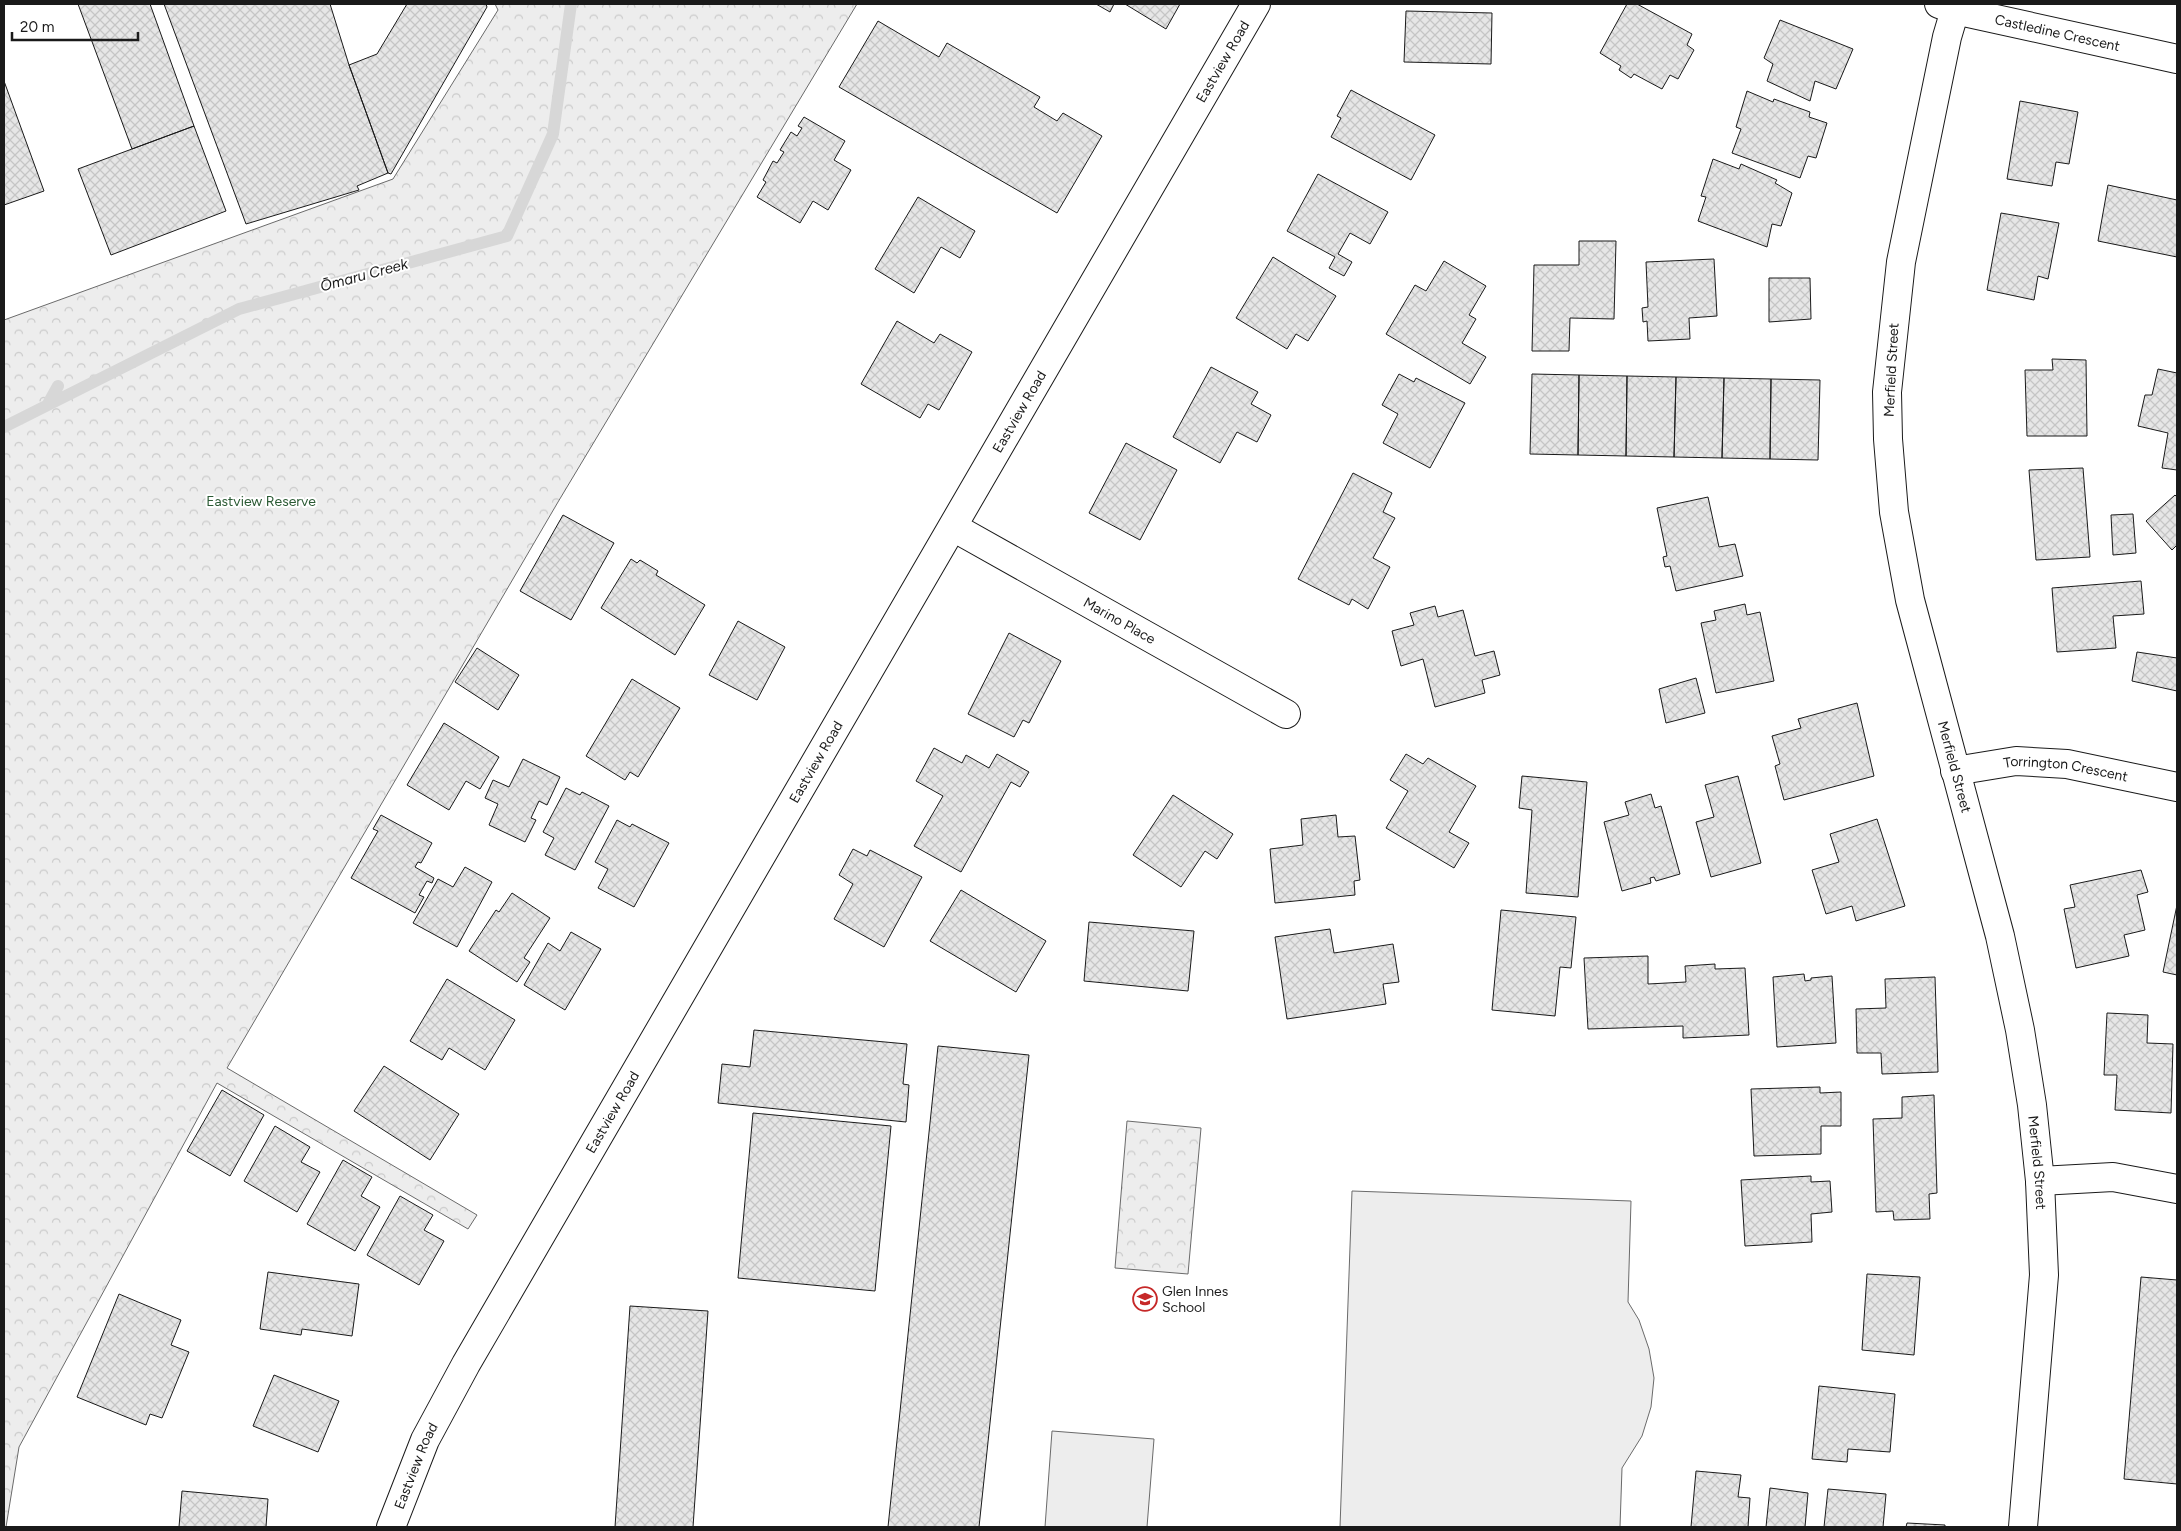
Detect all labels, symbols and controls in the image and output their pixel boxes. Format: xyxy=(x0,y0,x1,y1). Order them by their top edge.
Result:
scale bar xyxy=(12,10,139,42)
street label: Castledine Crescent xyxy=(1993,11,2121,55)
text: 20 m xyxy=(20,18,54,36)
street label: Eastview Road xyxy=(1193,18,1253,106)
water label: Ōmaru Creek xyxy=(318,254,410,295)
street label: Merfield Street xyxy=(1881,323,1902,418)
street label: Eastview Road xyxy=(989,368,1050,456)
park label: Eastview Reserve xyxy=(206,493,316,510)
street label: Marino Place xyxy=(1080,594,1159,648)
street label: Eastview Road xyxy=(786,718,847,806)
street label: Merfield Street xyxy=(1934,719,1975,815)
street label: Torrington Crescent xyxy=(2002,753,2129,785)
street label: Eastview Road xyxy=(582,1068,643,1156)
street label: Merfield Street xyxy=(2024,1115,2049,1210)
place label: Glen Innes School xyxy=(1162,1283,1228,1316)
school or university icon: Glen Innes School xyxy=(1132,1286,1158,1312)
street label: Eastview Road xyxy=(391,1420,442,1512)

